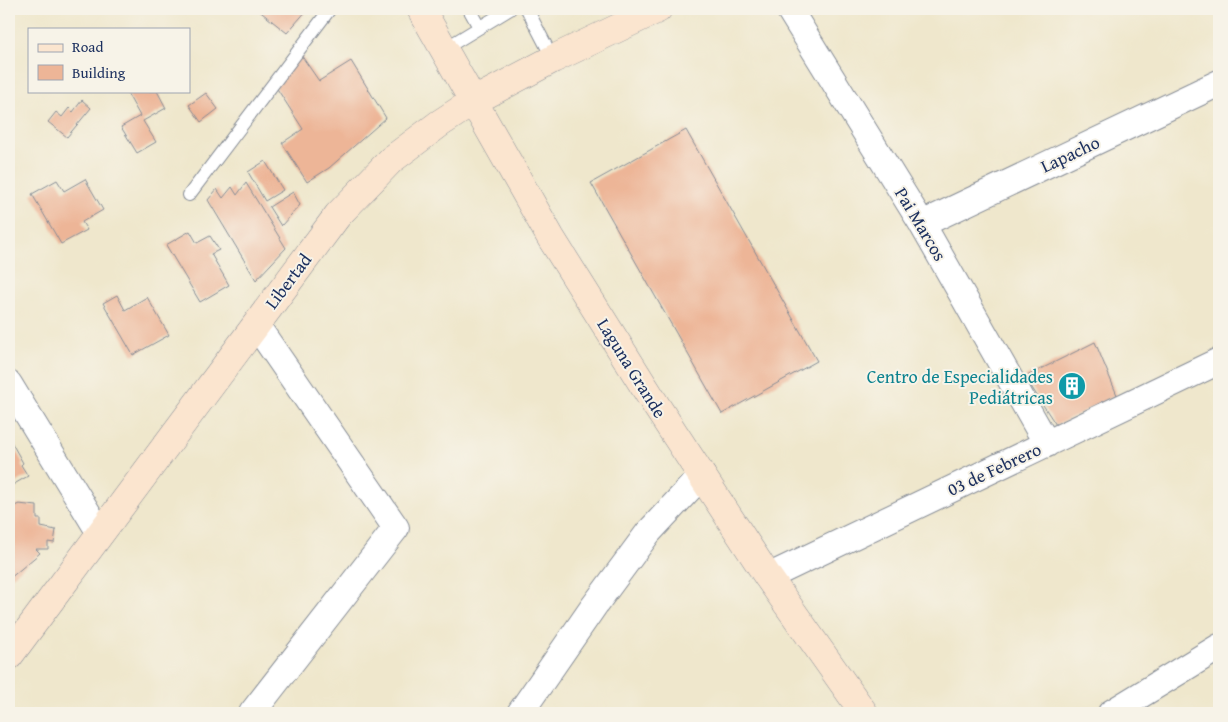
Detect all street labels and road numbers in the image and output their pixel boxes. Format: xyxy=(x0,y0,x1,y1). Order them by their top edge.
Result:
street label: Lapacho xyxy=(1036,129,1104,179)
street label: Pai Marcos xyxy=(888,182,954,266)
street label: Libertad xyxy=(258,247,318,314)
street label: Laguna Grande xyxy=(591,313,673,423)
street label: 03 de Febrero xyxy=(942,435,1046,503)

